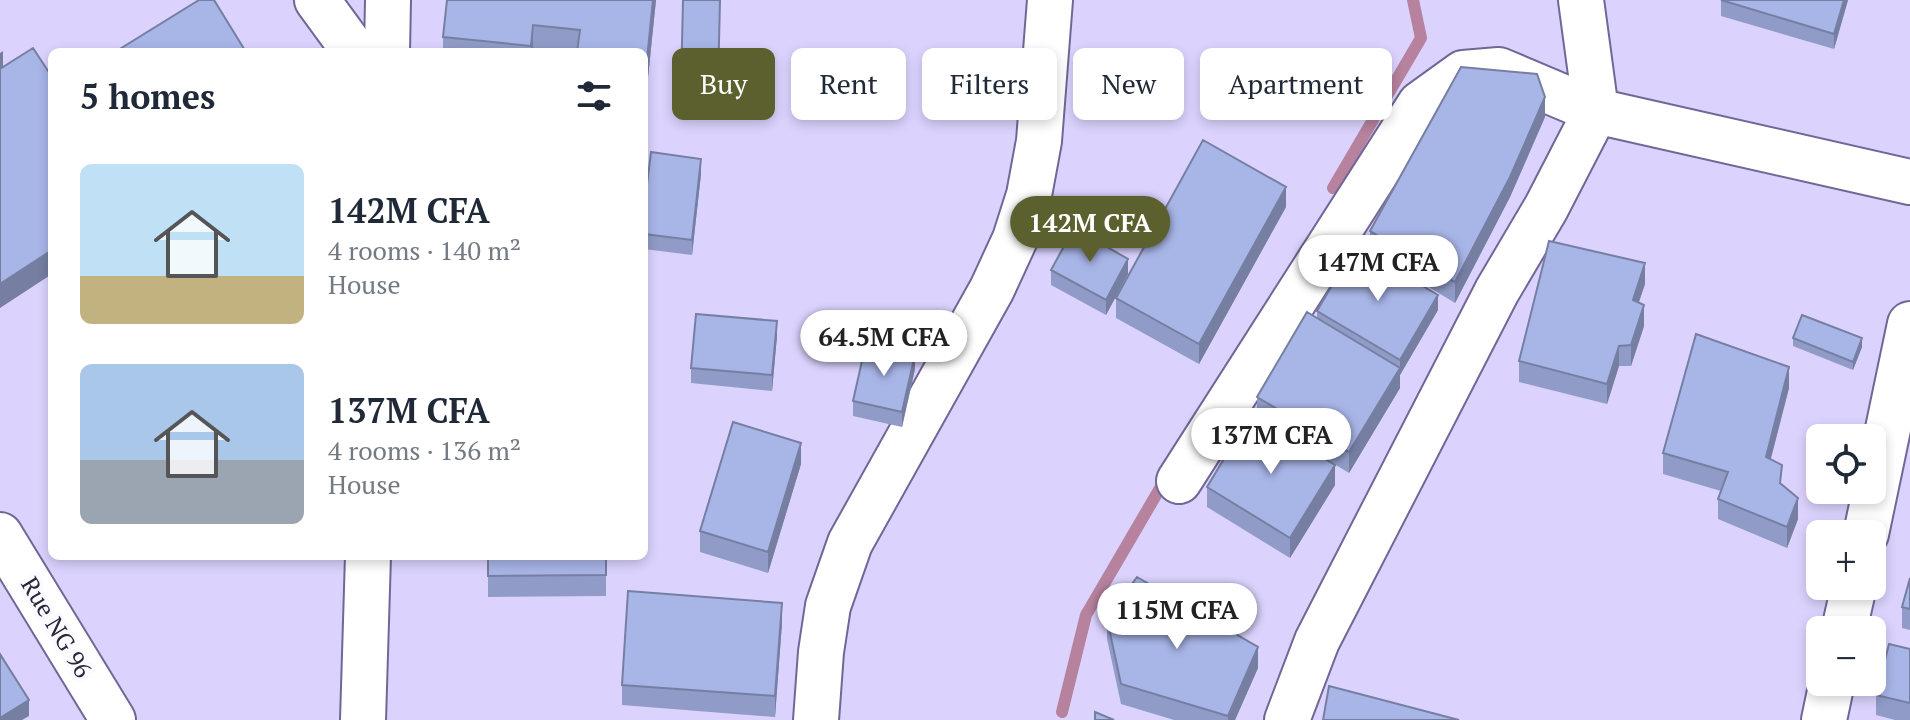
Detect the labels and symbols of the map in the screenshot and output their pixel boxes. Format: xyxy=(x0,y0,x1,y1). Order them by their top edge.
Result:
pin: 142M CFA xyxy=(1007,196,1173,264)
pin: 147M CFA xyxy=(1295,235,1461,303)
pin: 64.5M CFA xyxy=(792,310,976,378)
pin: 137M CFA xyxy=(1188,408,1354,476)
street label: Rue NG 96 xyxy=(14,571,100,684)
pin: 115M CFA xyxy=(1094,583,1260,651)

